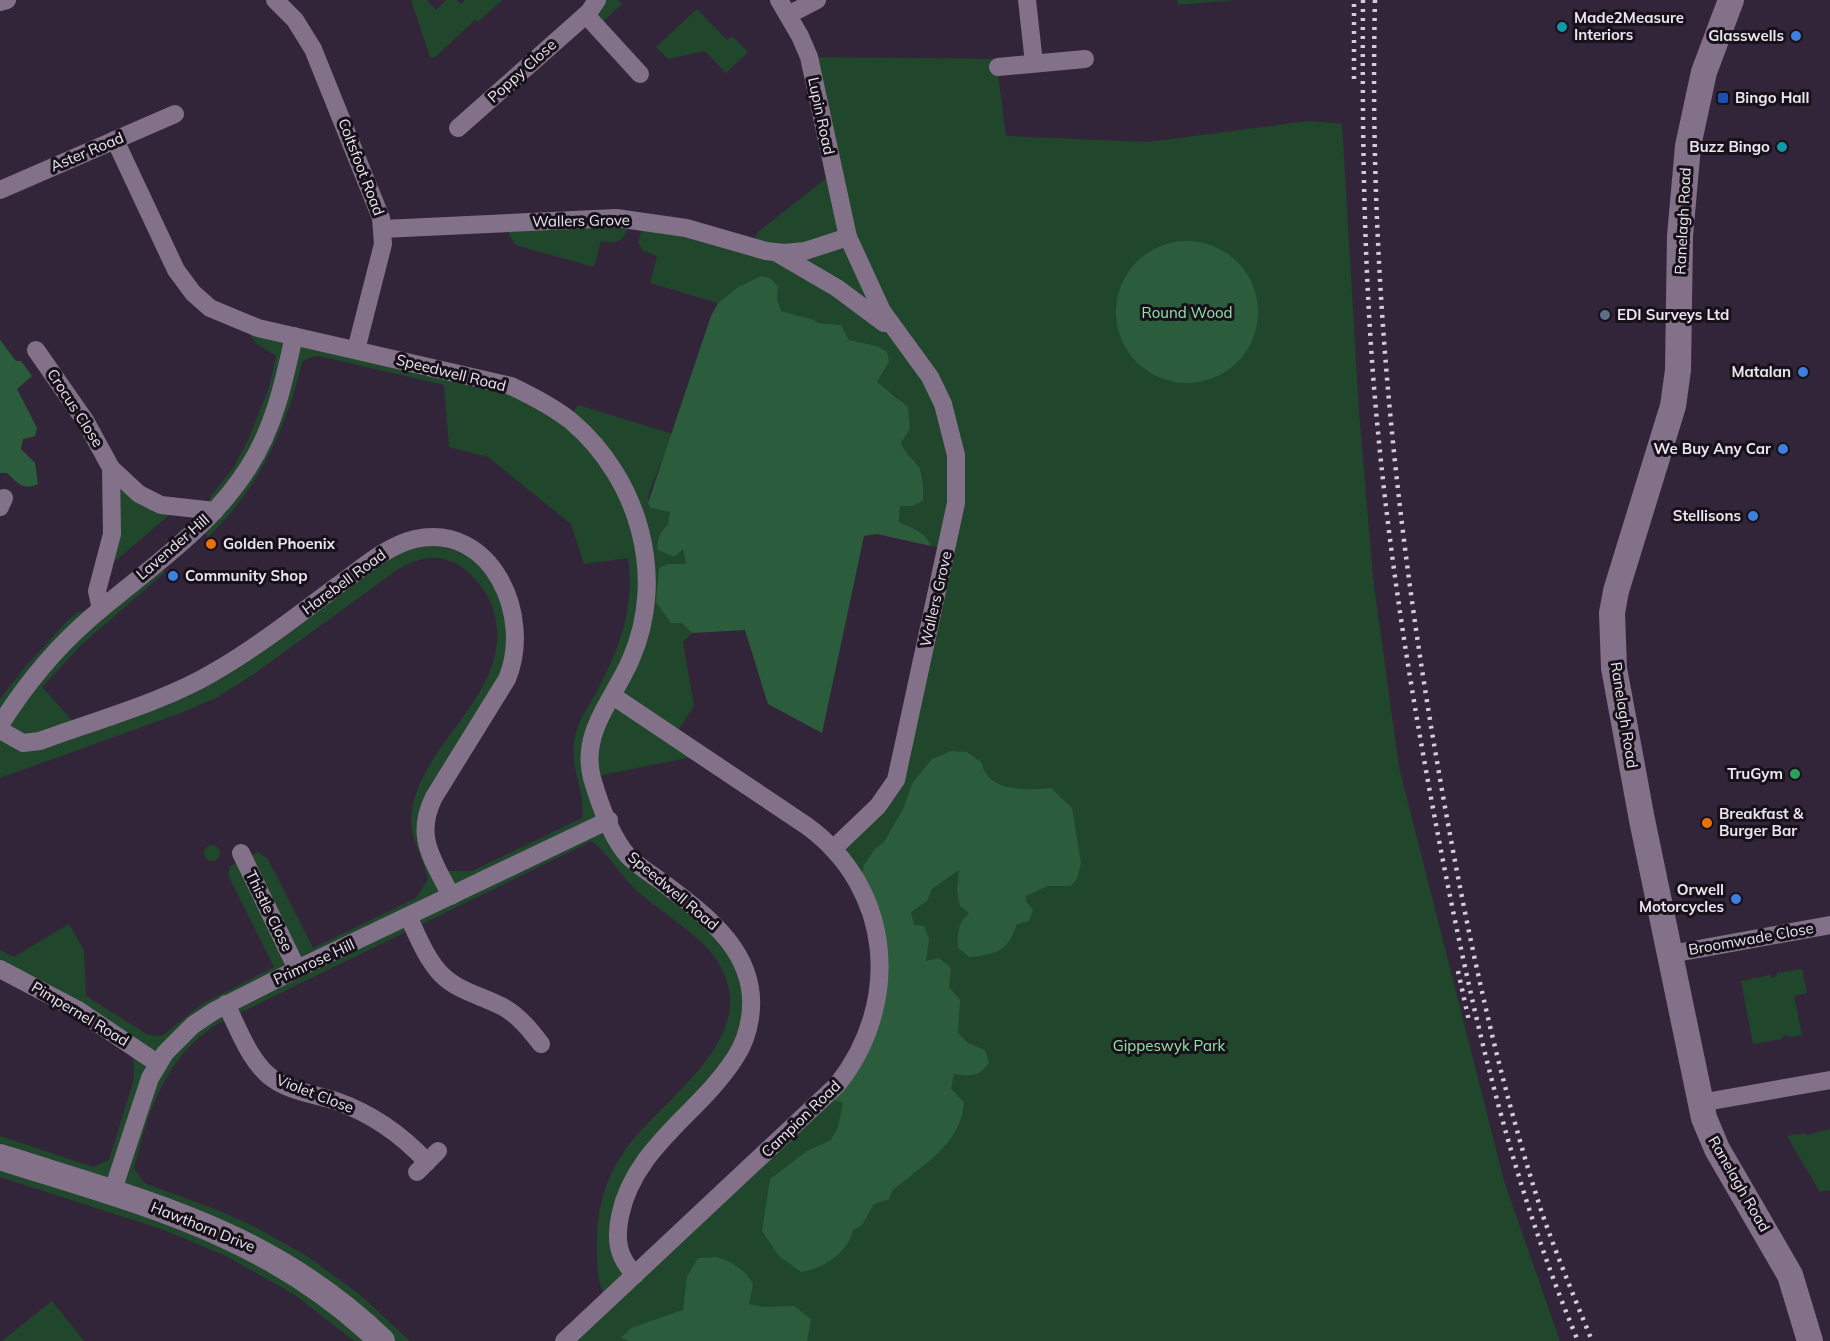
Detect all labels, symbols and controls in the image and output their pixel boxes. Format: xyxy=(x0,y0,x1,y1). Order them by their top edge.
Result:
place label: Made2Measure Interiors xyxy=(1574,8,1684,44)
marker: Made2Measure Interiors xyxy=(1555,20,1569,34)
place label: Glasswells xyxy=(1708,26,1784,45)
marker: Glasswells xyxy=(1789,29,1803,43)
street label: Poppy Close xyxy=(483,35,560,106)
street label: Lupin Road xyxy=(804,75,839,156)
place label: Bingo Hall xyxy=(1735,88,1809,107)
marker: Bingo Hall xyxy=(1716,91,1730,105)
street label: Coltsfoot Road xyxy=(334,116,389,218)
street label: Aster Road xyxy=(47,128,126,175)
place label: Buzz Bingo xyxy=(1689,137,1770,156)
marker: Buzz Bingo xyxy=(1775,140,1789,154)
street label: Ranelagh Road xyxy=(1670,167,1695,275)
street label: Wallers Grove xyxy=(532,210,630,231)
park label: Round Wood xyxy=(1141,303,1233,322)
place label: EDI Surveys Ltd xyxy=(1617,305,1729,324)
marker: EDI Surveys Ltd xyxy=(1598,308,1612,322)
street label: Speedwell Road xyxy=(394,350,508,395)
place label: Matalan xyxy=(1731,362,1791,381)
street label: Crocus Close xyxy=(43,365,108,450)
marker: Matalan xyxy=(1796,365,1810,379)
place label: We Buy Any Car xyxy=(1654,439,1771,458)
marker: We Buy Any Car xyxy=(1776,442,1790,456)
place label: Stellisons xyxy=(1673,506,1741,525)
marker: Stellisons xyxy=(1746,509,1760,523)
street label: Lavender Hill xyxy=(132,510,213,584)
place label: Golden Phoenix xyxy=(223,534,336,553)
marker: Golden Phoenix xyxy=(204,537,218,551)
street label: Harebell Road xyxy=(298,545,389,618)
street label: Wallers Grove xyxy=(915,549,956,649)
place label: Community Shop xyxy=(185,566,307,585)
marker: Community Shop xyxy=(166,569,180,583)
street label: Ranelagh Road xyxy=(1607,660,1642,769)
place label: TruGym xyxy=(1727,764,1783,783)
marker: TruGym xyxy=(1788,767,1802,781)
place label: Breakfast & Burger Bar xyxy=(1719,804,1804,840)
marker: Breakfast & Burger Bar xyxy=(1700,816,1714,830)
street label: Speedwell Road xyxy=(624,847,723,934)
street label: Thistle Close xyxy=(242,867,297,954)
place label: Orwell Motorcycles xyxy=(1639,880,1724,916)
marker: Orwell Motorcycles xyxy=(1729,892,1743,906)
street label: Broomwade Close xyxy=(1687,918,1815,959)
street label: Primrose Hill xyxy=(270,934,357,989)
street label: Pimpernel Road xyxy=(28,977,132,1050)
park label: Gippeswyk Park xyxy=(1113,1036,1225,1055)
street label: Violet Close xyxy=(274,1070,357,1117)
street label: Campion Road xyxy=(757,1076,844,1161)
street label: Ranelagh Road xyxy=(1704,1132,1775,1235)
street label: Hawthorn Drive xyxy=(148,1197,258,1256)

